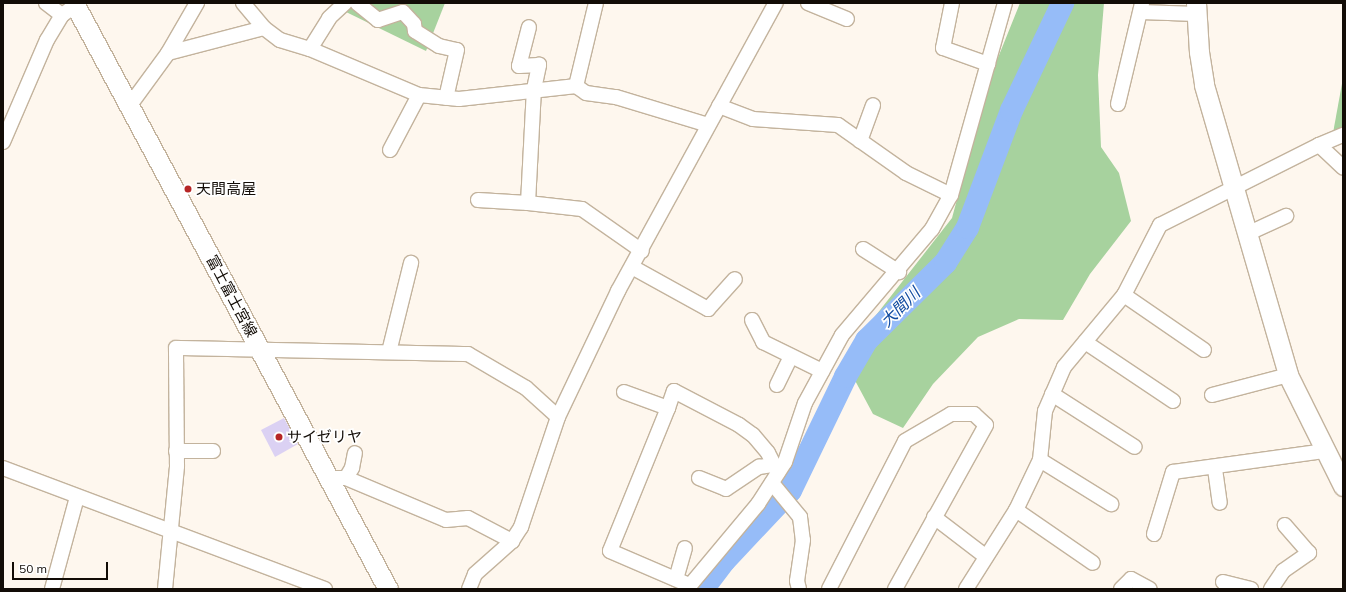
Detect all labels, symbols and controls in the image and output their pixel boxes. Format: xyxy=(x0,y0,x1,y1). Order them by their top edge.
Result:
place label: 天間高屋 xyxy=(196,180,256,198)
marker: 天間高屋 xyxy=(183,184,193,194)
street label: 富士富士宮線 xyxy=(203,252,261,340)
water label: 大間川 xyxy=(876,283,924,331)
place label: サイゼリヤ xyxy=(287,428,362,446)
marker: サイゼリヤ xyxy=(274,432,284,442)
scale bar xyxy=(14,554,110,580)
text: 50 m xyxy=(19,561,47,576)

